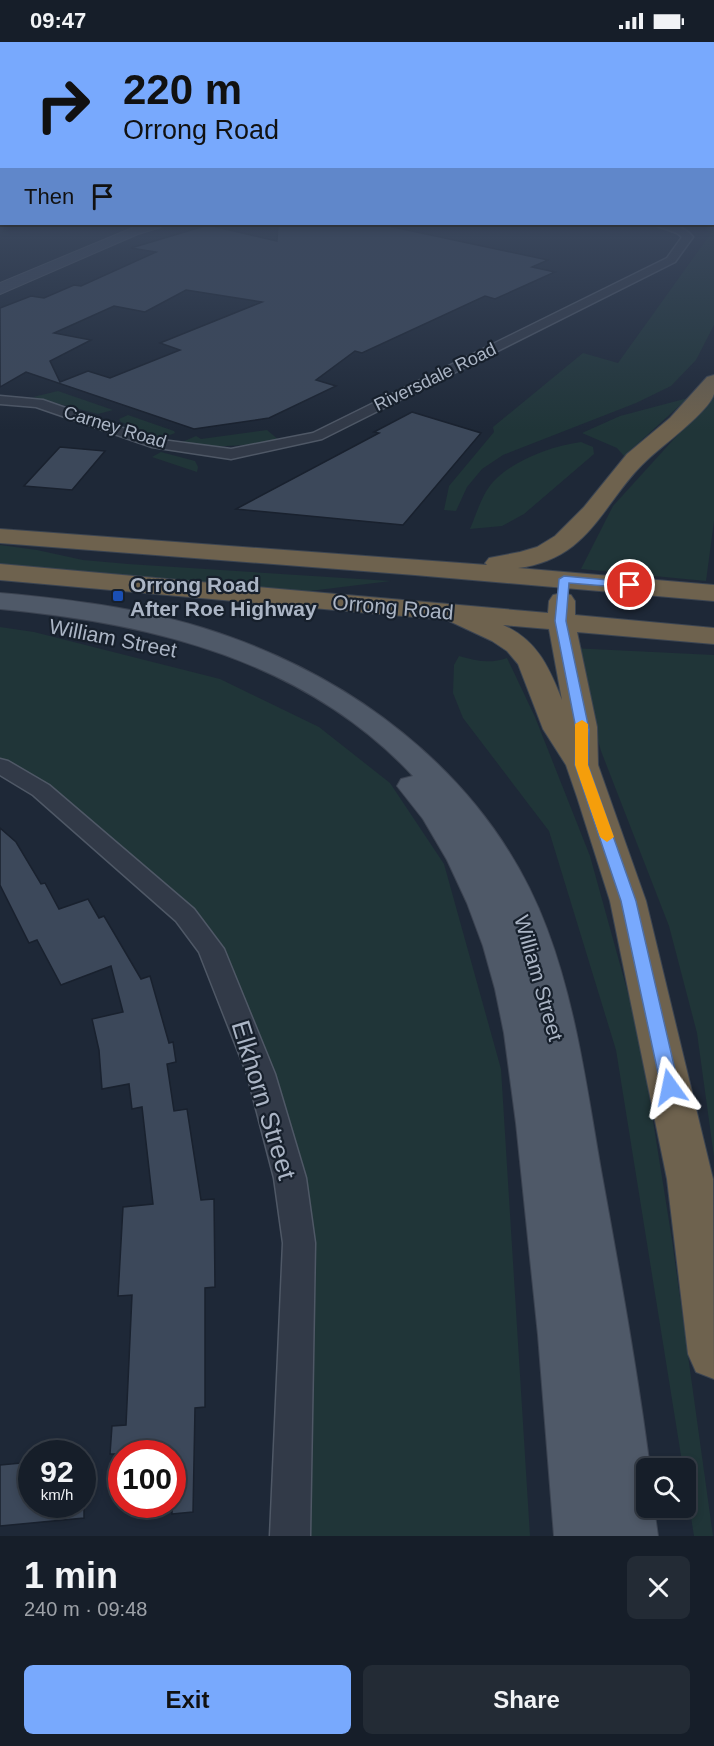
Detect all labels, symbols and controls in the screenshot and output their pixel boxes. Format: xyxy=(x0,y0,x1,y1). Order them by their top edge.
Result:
text: 09:47 xyxy=(30,8,86,33)
icon: right xyxy=(24,66,102,144)
text: 220 m xyxy=(123,66,242,113)
text: Orrong Road xyxy=(123,115,279,145)
icon: arrive xyxy=(86,180,119,213)
text: Then xyxy=(24,184,74,209)
street label: Riversdale Road xyxy=(371,339,499,415)
street label: Carney Road xyxy=(61,402,169,452)
pin xyxy=(604,559,655,610)
icon: arrive xyxy=(613,568,646,601)
place label: Orrong Road After Roe Highway xyxy=(130,573,317,620)
marker: Orrong Road After Roe Highway xyxy=(111,589,125,603)
street label: Orrong Road xyxy=(332,590,454,624)
street label: William Street xyxy=(47,614,179,662)
street label: William Street xyxy=(510,913,568,1044)
street label: Elkhorn Street xyxy=(226,1017,303,1184)
position arrow xyxy=(638,1055,702,1119)
speed limit sign: 100 xyxy=(108,1440,186,1518)
text: 92 xyxy=(40,1455,74,1488)
map controls xyxy=(636,1458,696,1518)
button: search xyxy=(636,1458,696,1518)
text: km/h xyxy=(41,1486,73,1503)
text: 1 min xyxy=(24,1555,118,1596)
button: close xyxy=(627,1556,690,1619)
text: 240 m · 09:48 xyxy=(24,1598,147,1620)
button: Exit xyxy=(24,1665,351,1734)
button: Share xyxy=(363,1665,690,1734)

